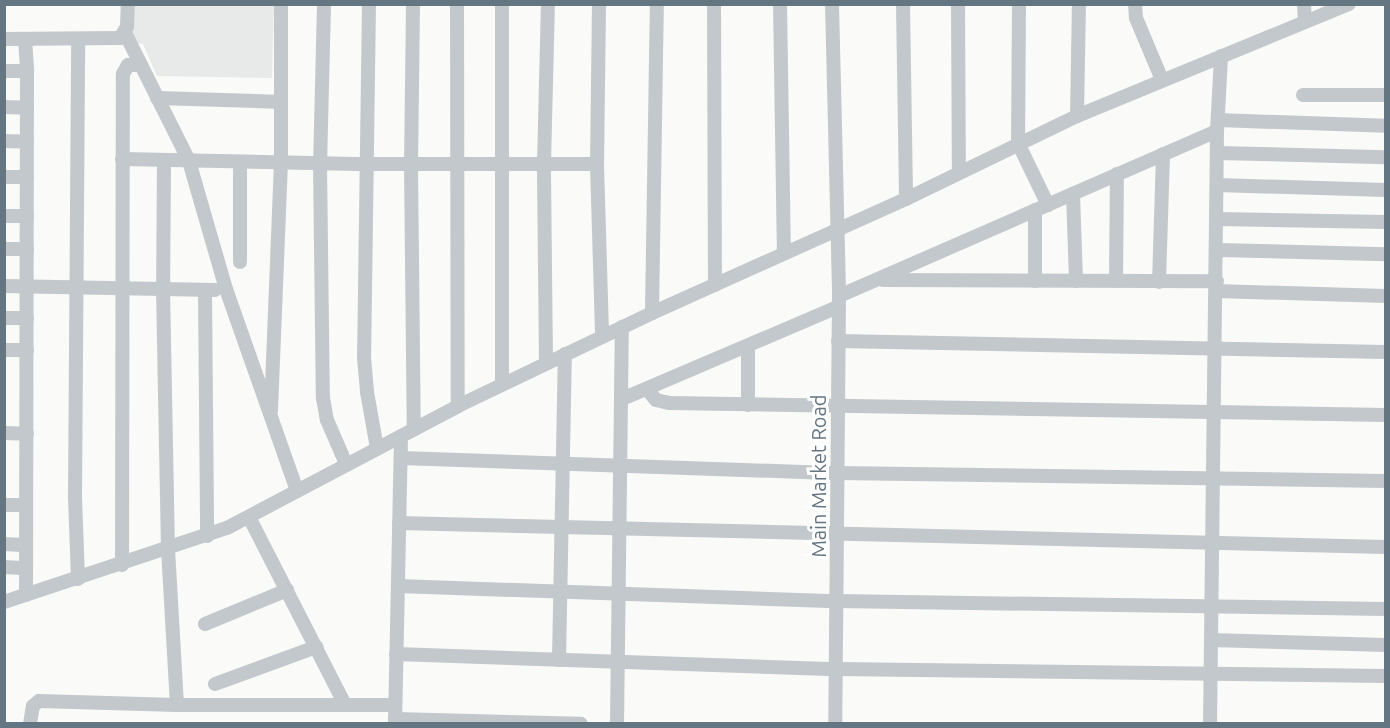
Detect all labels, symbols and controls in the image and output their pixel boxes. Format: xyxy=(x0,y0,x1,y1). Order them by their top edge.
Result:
street label: Main Market Road xyxy=(806,394,830,558)

